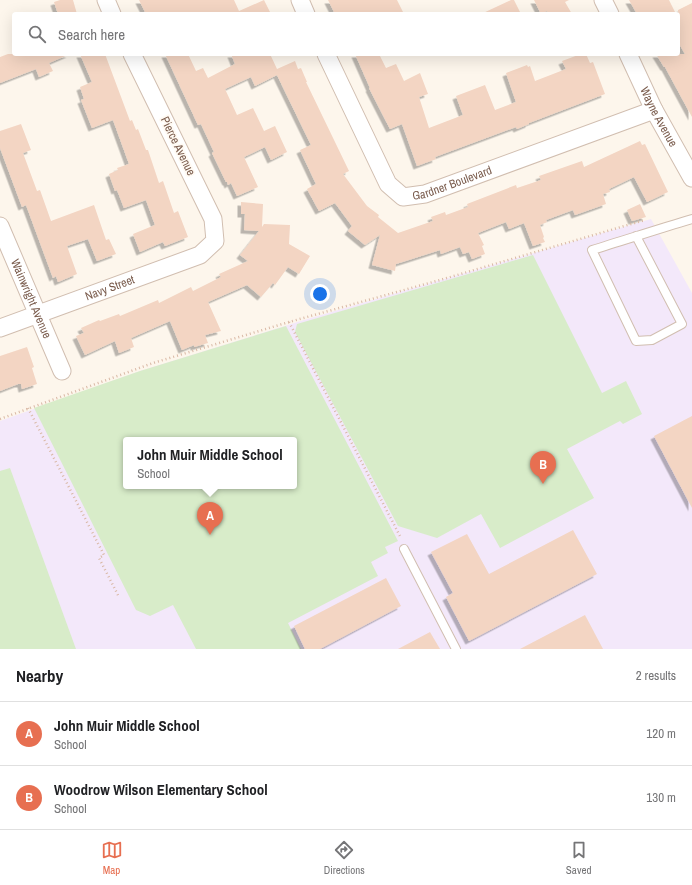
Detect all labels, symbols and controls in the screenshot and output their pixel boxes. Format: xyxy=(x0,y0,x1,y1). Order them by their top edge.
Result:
search box xyxy=(12,12,680,56)
icon: search xyxy=(26,23,48,45)
text: Search here xyxy=(58,24,125,45)
street label: Wayne Avenue xyxy=(636,84,681,150)
street label: Pierce Avenue xyxy=(157,114,199,178)
street label: Gardner Boulevard xyxy=(411,162,494,204)
street label: Wainwright Avenue xyxy=(7,256,55,341)
street label: Navy Street xyxy=(83,271,137,304)
your location xyxy=(310,284,330,304)
popup xyxy=(123,437,297,489)
text: John Muir Middle School xyxy=(137,444,283,465)
pin: B xyxy=(530,451,556,484)
text: School xyxy=(137,465,170,482)
pin: A xyxy=(197,502,223,535)
text: Nearby xyxy=(16,664,63,687)
text: 2 results xyxy=(636,667,676,684)
text: John Muir Middle School xyxy=(54,715,200,736)
text: A xyxy=(25,725,33,742)
text: 120 m xyxy=(646,725,676,742)
text: School xyxy=(54,736,87,753)
text: Woodrow Wilson Elementary School xyxy=(54,779,268,800)
text: B xyxy=(25,789,33,806)
text: 130 m xyxy=(646,789,676,806)
text: School xyxy=(54,800,87,817)
tab: Map xyxy=(101,839,123,877)
tab: Directions xyxy=(324,839,365,877)
tab: Saved xyxy=(566,839,591,877)

